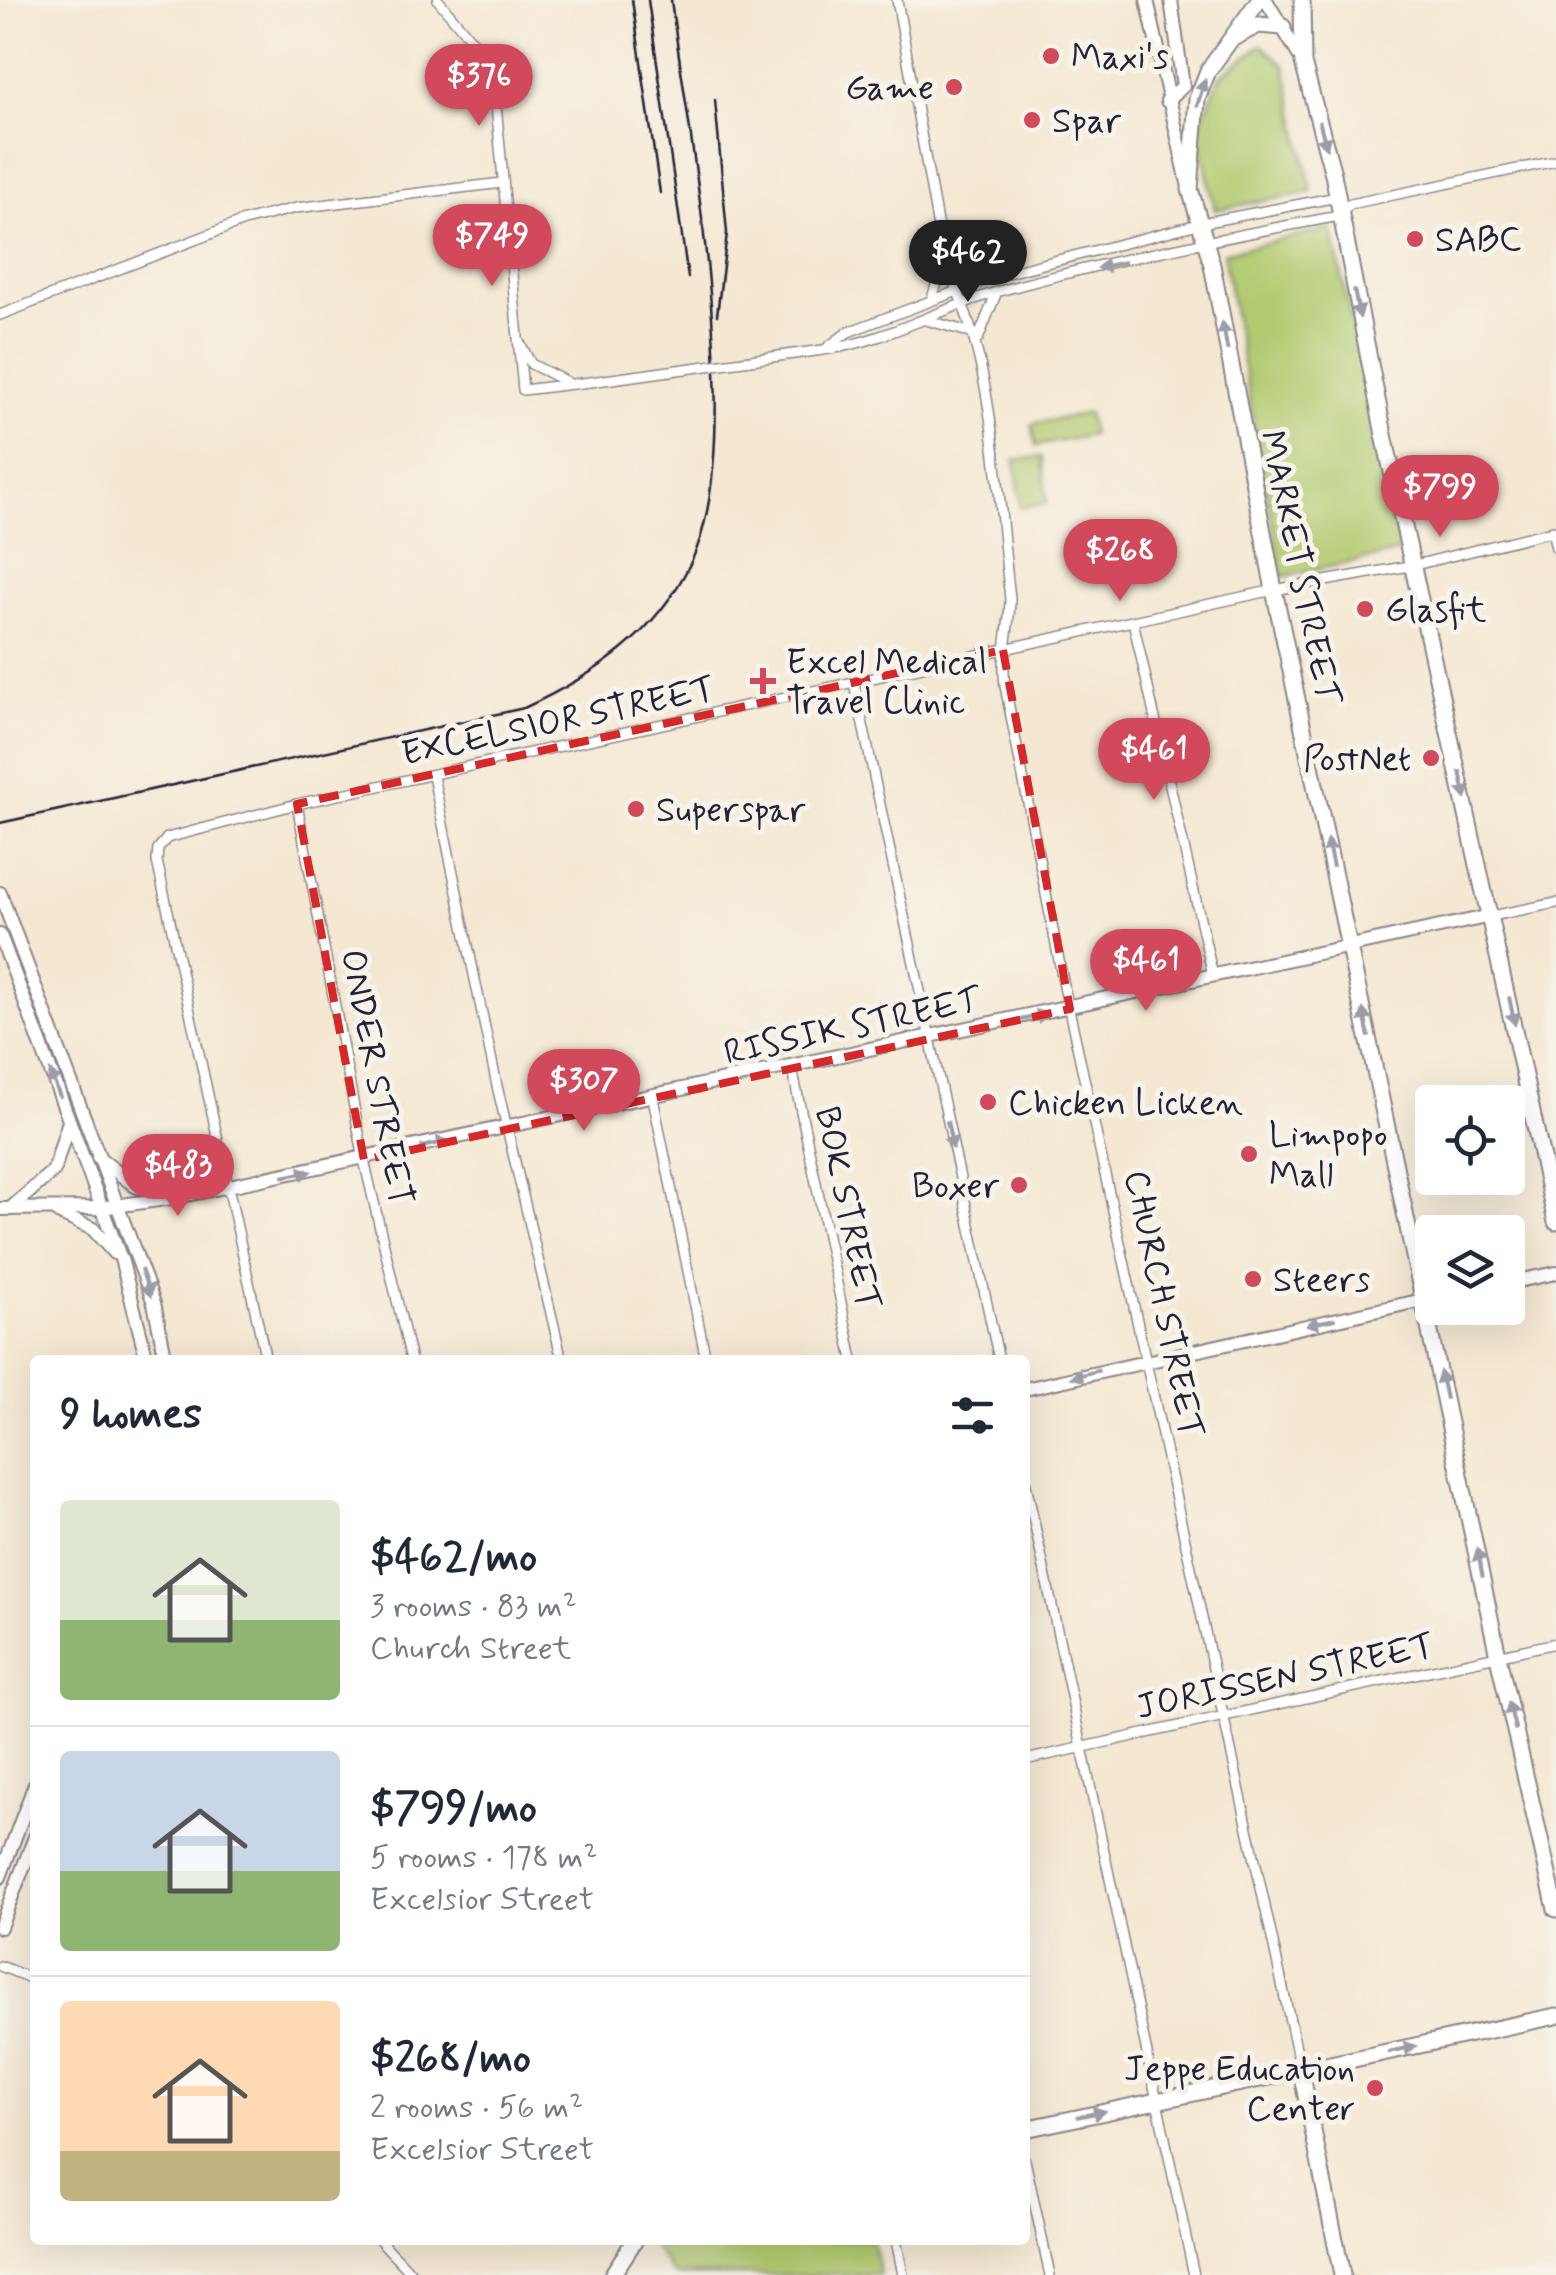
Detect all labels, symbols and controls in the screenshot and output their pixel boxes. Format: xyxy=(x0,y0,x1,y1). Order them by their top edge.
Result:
place label: Maxi's xyxy=(1071,35,1169,81)
pin: $376 xyxy=(420,44,538,129)
marker: Maxi's xyxy=(1040,45,1062,67)
text: $376 xyxy=(447,55,511,97)
place label: Game xyxy=(845,66,934,112)
marker: Game xyxy=(943,76,965,98)
one-way arrow xyxy=(1194,78,1209,108)
place label: Spar xyxy=(1052,99,1122,145)
marker: Spar xyxy=(1021,109,1043,131)
one-way arrow xyxy=(1315,120,1331,151)
pin: $749 xyxy=(433,204,551,289)
text: $749 xyxy=(455,215,529,257)
place label: SABC xyxy=(1435,218,1521,264)
pin: $462 xyxy=(909,220,1027,305)
marker: SABC xyxy=(1404,228,1426,250)
text: $462 xyxy=(931,231,1005,273)
one-way arrow xyxy=(1095,257,1126,273)
one-way arrow xyxy=(1350,289,1366,320)
one-way arrow xyxy=(1217,320,1232,352)
street label: MARKET STREET xyxy=(1248,426,1351,710)
pin: $799 xyxy=(1381,455,1499,540)
text: $799 xyxy=(1403,466,1477,508)
pin: $268 xyxy=(1061,519,1179,604)
text: $268 xyxy=(1085,530,1155,572)
place label: Glasfit xyxy=(1385,588,1487,634)
marker: Glasfit xyxy=(1354,598,1376,620)
place label: Excel Medical Travel Clinic xyxy=(786,640,987,726)
street label: EXCELSIOR STREET xyxy=(397,666,719,778)
marker: Excel Medical Travel Clinic xyxy=(750,668,776,694)
pin: $461 xyxy=(1095,718,1213,803)
text: $461 xyxy=(1120,729,1188,771)
place label: PostNet xyxy=(1303,737,1411,783)
marker: PostNet xyxy=(1420,747,1442,769)
one-way arrow xyxy=(1456,770,1471,801)
place label: Superspar xyxy=(656,788,806,834)
marker: Superspar xyxy=(625,798,647,820)
one-way arrow xyxy=(1321,837,1337,868)
pin: $461 xyxy=(1087,929,1205,1014)
text: $461 xyxy=(1112,940,1180,982)
street label: ONDER STREET xyxy=(329,945,423,1209)
street label: RISSIK STREET xyxy=(720,977,986,1077)
one-way arrow xyxy=(1505,996,1520,1027)
one-way arrow xyxy=(1358,1007,1374,1038)
one-way arrow xyxy=(1019,1009,1050,1024)
pin: $307 xyxy=(525,1049,643,1134)
text: $307 xyxy=(549,1060,619,1102)
one-way arrow xyxy=(47,1068,62,1098)
place label: Chicken Licken xyxy=(1008,1081,1243,1127)
map controls xyxy=(1415,1085,1525,1325)
button: locate xyxy=(1415,1085,1525,1195)
marker: Chicken Licken xyxy=(977,1091,999,1113)
street label: BOK STREET xyxy=(803,1102,891,1314)
place label: Limpopo Mall xyxy=(1269,1113,1388,1199)
one-way arrow xyxy=(943,1120,958,1151)
pin: $483 xyxy=(119,1134,237,1219)
one-way arrow xyxy=(420,1136,451,1152)
marker: Limpopo Mall xyxy=(1238,1143,1260,1165)
text: $483 xyxy=(144,1145,212,1187)
place label: Boxer xyxy=(912,1164,1000,1210)
one-way arrow xyxy=(282,1165,313,1181)
street label: CHURCH STREET xyxy=(1112,1166,1214,1443)
marker: Boxer xyxy=(1008,1174,1030,1196)
button: layers xyxy=(1415,1215,1525,1325)
place label: Steers xyxy=(1273,1258,1370,1304)
one-way arrow xyxy=(139,1268,154,1298)
marker: Steers xyxy=(1242,1268,1264,1290)
one-way arrow xyxy=(1305,1314,1336,1330)
one-way arrow xyxy=(1069,1367,1100,1382)
one-way arrow xyxy=(1435,1369,1451,1400)
text: 9 homes xyxy=(60,1388,202,1443)
icon: filters xyxy=(945,1388,1000,1443)
text: $462/mo xyxy=(370,1531,537,1586)
icon: home xyxy=(140,1540,260,1660)
one-way arrow xyxy=(1471,1547,1487,1578)
text: 3 rooms · 83 m² xyxy=(370,1586,577,1628)
street label: JORISSEN STREET xyxy=(1132,1623,1439,1731)
text: Church Street xyxy=(370,1628,571,1670)
one-way arrow xyxy=(1504,1700,1519,1731)
text: $799/mo xyxy=(370,1782,537,1837)
icon: home xyxy=(140,1791,260,1911)
text: 5 rooms · 178 m² xyxy=(370,1837,597,1879)
text: Excelsior Street xyxy=(370,1879,594,1921)
text: $268/mo xyxy=(370,2032,531,2087)
icon: home xyxy=(140,2041,260,2161)
one-way arrow xyxy=(1387,2041,1418,2056)
place label: Jeppe Education Center xyxy=(1124,2047,1355,2133)
marker: Jeppe Education Center xyxy=(1364,2077,1386,2099)
text: 2 rooms · 56 m² xyxy=(370,2087,583,2129)
one-way arrow xyxy=(1076,2106,1107,2121)
text: Excelsior Street xyxy=(370,2129,594,2171)

